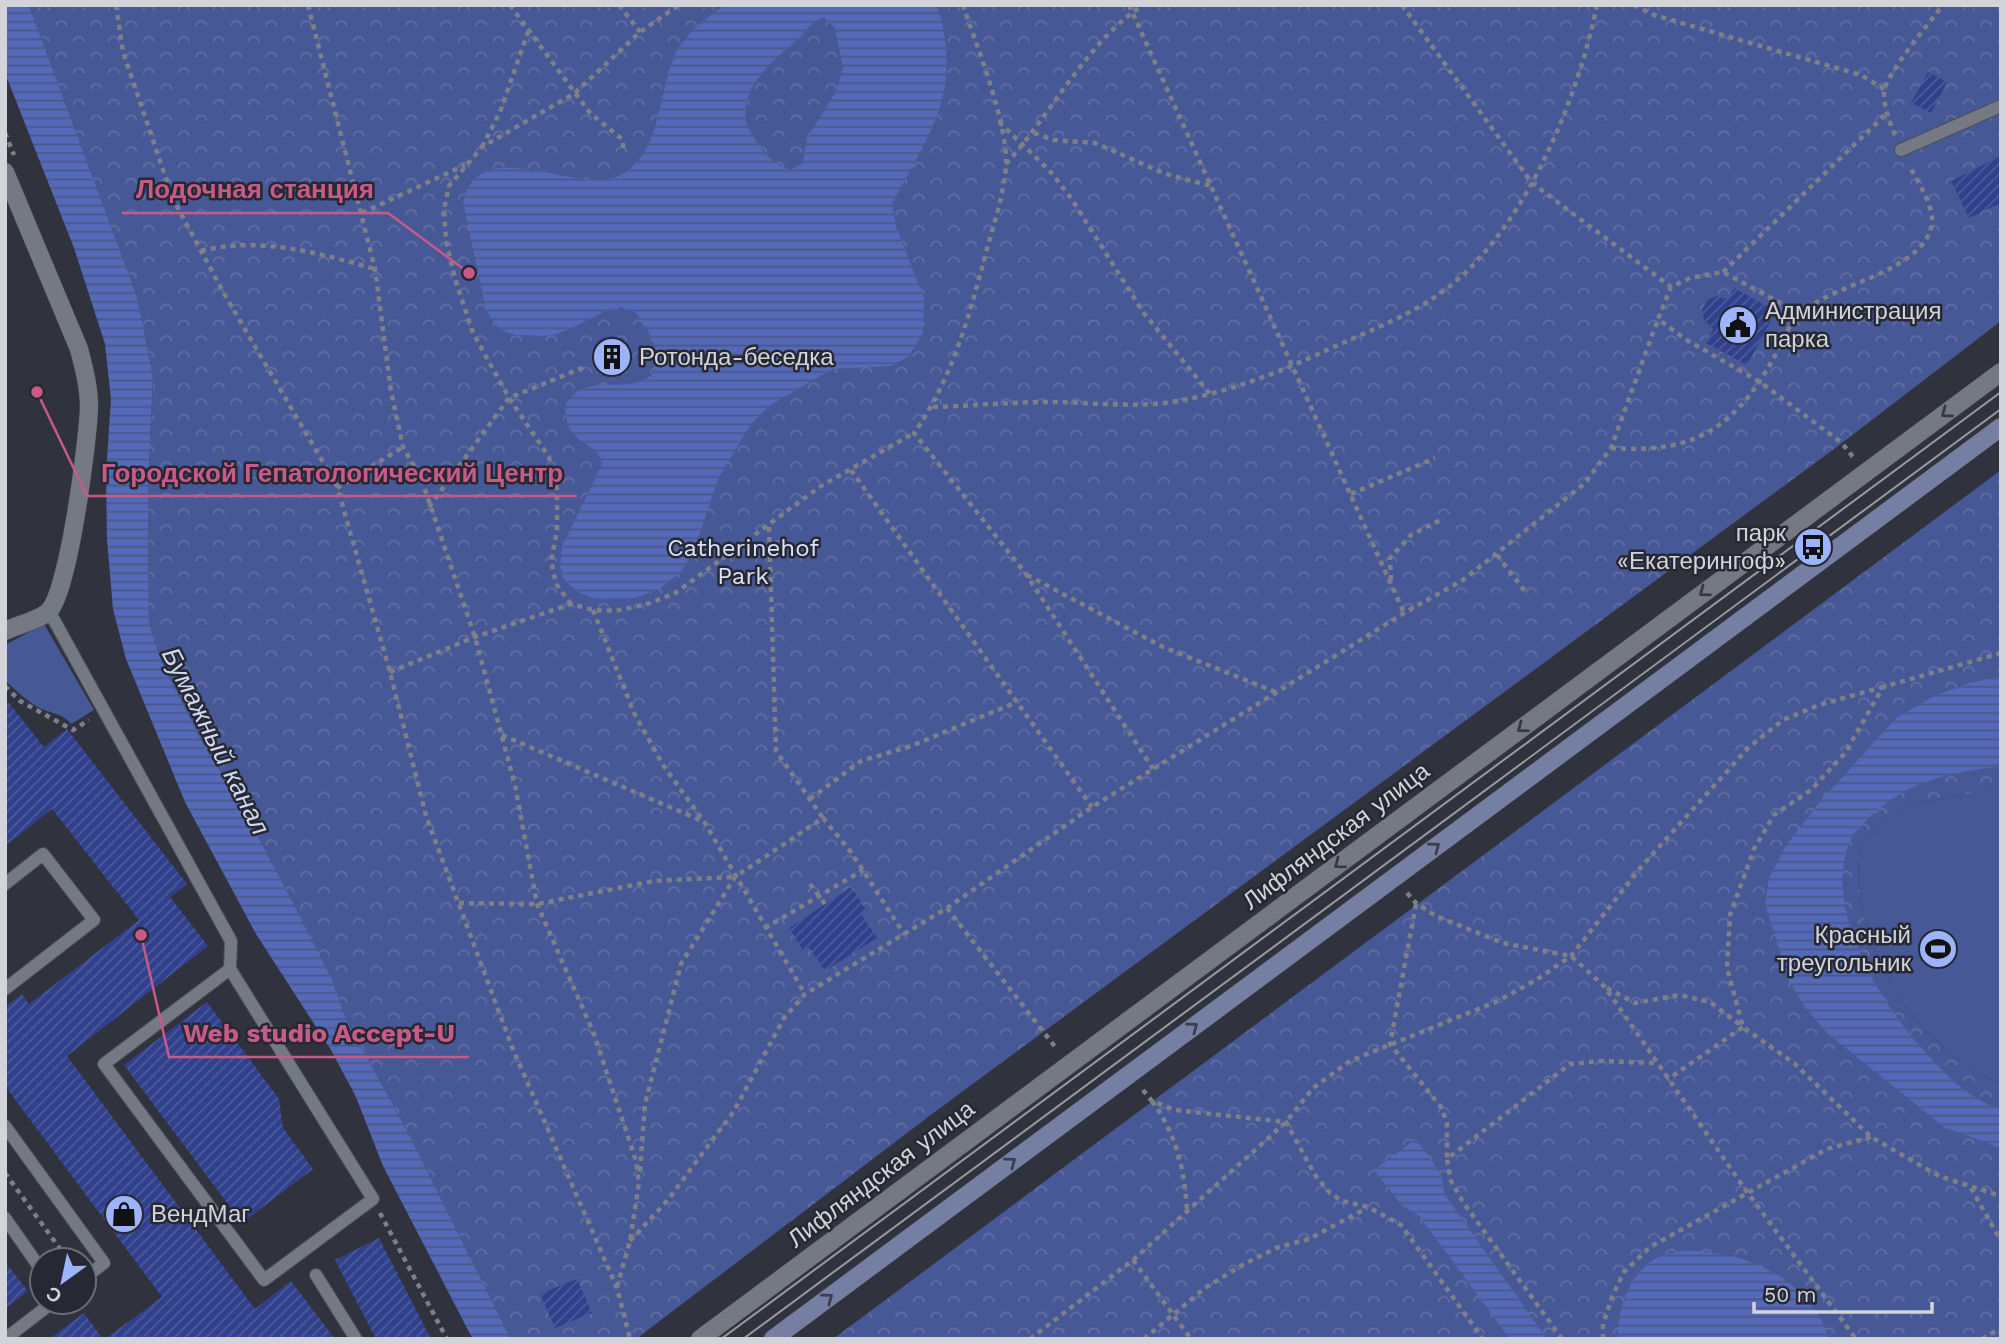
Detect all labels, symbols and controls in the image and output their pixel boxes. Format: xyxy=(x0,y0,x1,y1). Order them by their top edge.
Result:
callout: Лодочная станция xyxy=(122,166,388,213)
text: Лодочная станция xyxy=(136,174,374,204)
place label: Администрация парка xyxy=(1765,297,1941,353)
public building icon: Администрация парка xyxy=(1717,304,1759,346)
building icon: Ротонда-беседка xyxy=(591,336,633,378)
place label: Ротонда-беседка xyxy=(639,343,834,371)
one-way arrow xyxy=(1941,405,1954,417)
callout: Городской Гепатологический Центр xyxy=(87,449,577,496)
text: Городской Гепатологический Центр xyxy=(101,458,563,488)
place label: парк «Екатерингоф» xyxy=(1617,519,1786,575)
bus stop icon: парк «Екатерингоф» xyxy=(1792,526,1834,568)
park label: Catherinehof Park xyxy=(667,534,819,590)
one-way arrow xyxy=(1700,584,1712,597)
water label: Бумажный канал xyxy=(156,642,276,840)
one-way arrow xyxy=(1517,720,1530,732)
street label: Лифляндская улица xyxy=(1237,756,1435,915)
one-way arrow xyxy=(1427,843,1440,856)
one-way arrow xyxy=(1334,856,1347,868)
place label: Красный треугольник xyxy=(1777,921,1911,977)
sports icon: Красный треугольник xyxy=(1917,928,1959,970)
callout: Web studio Accept-U xyxy=(169,1010,469,1057)
text: Web studio Accept-U xyxy=(183,1018,455,1048)
one-way arrow xyxy=(1185,1022,1198,1035)
street label: Лифляндская улица xyxy=(782,1094,980,1253)
one-way arrow xyxy=(1003,1158,1015,1171)
shop icon: ВендМаг xyxy=(103,1193,145,1235)
place label: ВендМаг xyxy=(151,1200,250,1228)
north arrow xyxy=(28,1246,98,1316)
scale bar xyxy=(1754,1270,1932,1314)
text: С xyxy=(42,1281,66,1308)
text: 50 m xyxy=(1764,1282,1816,1307)
one-way arrow xyxy=(820,1294,833,1306)

